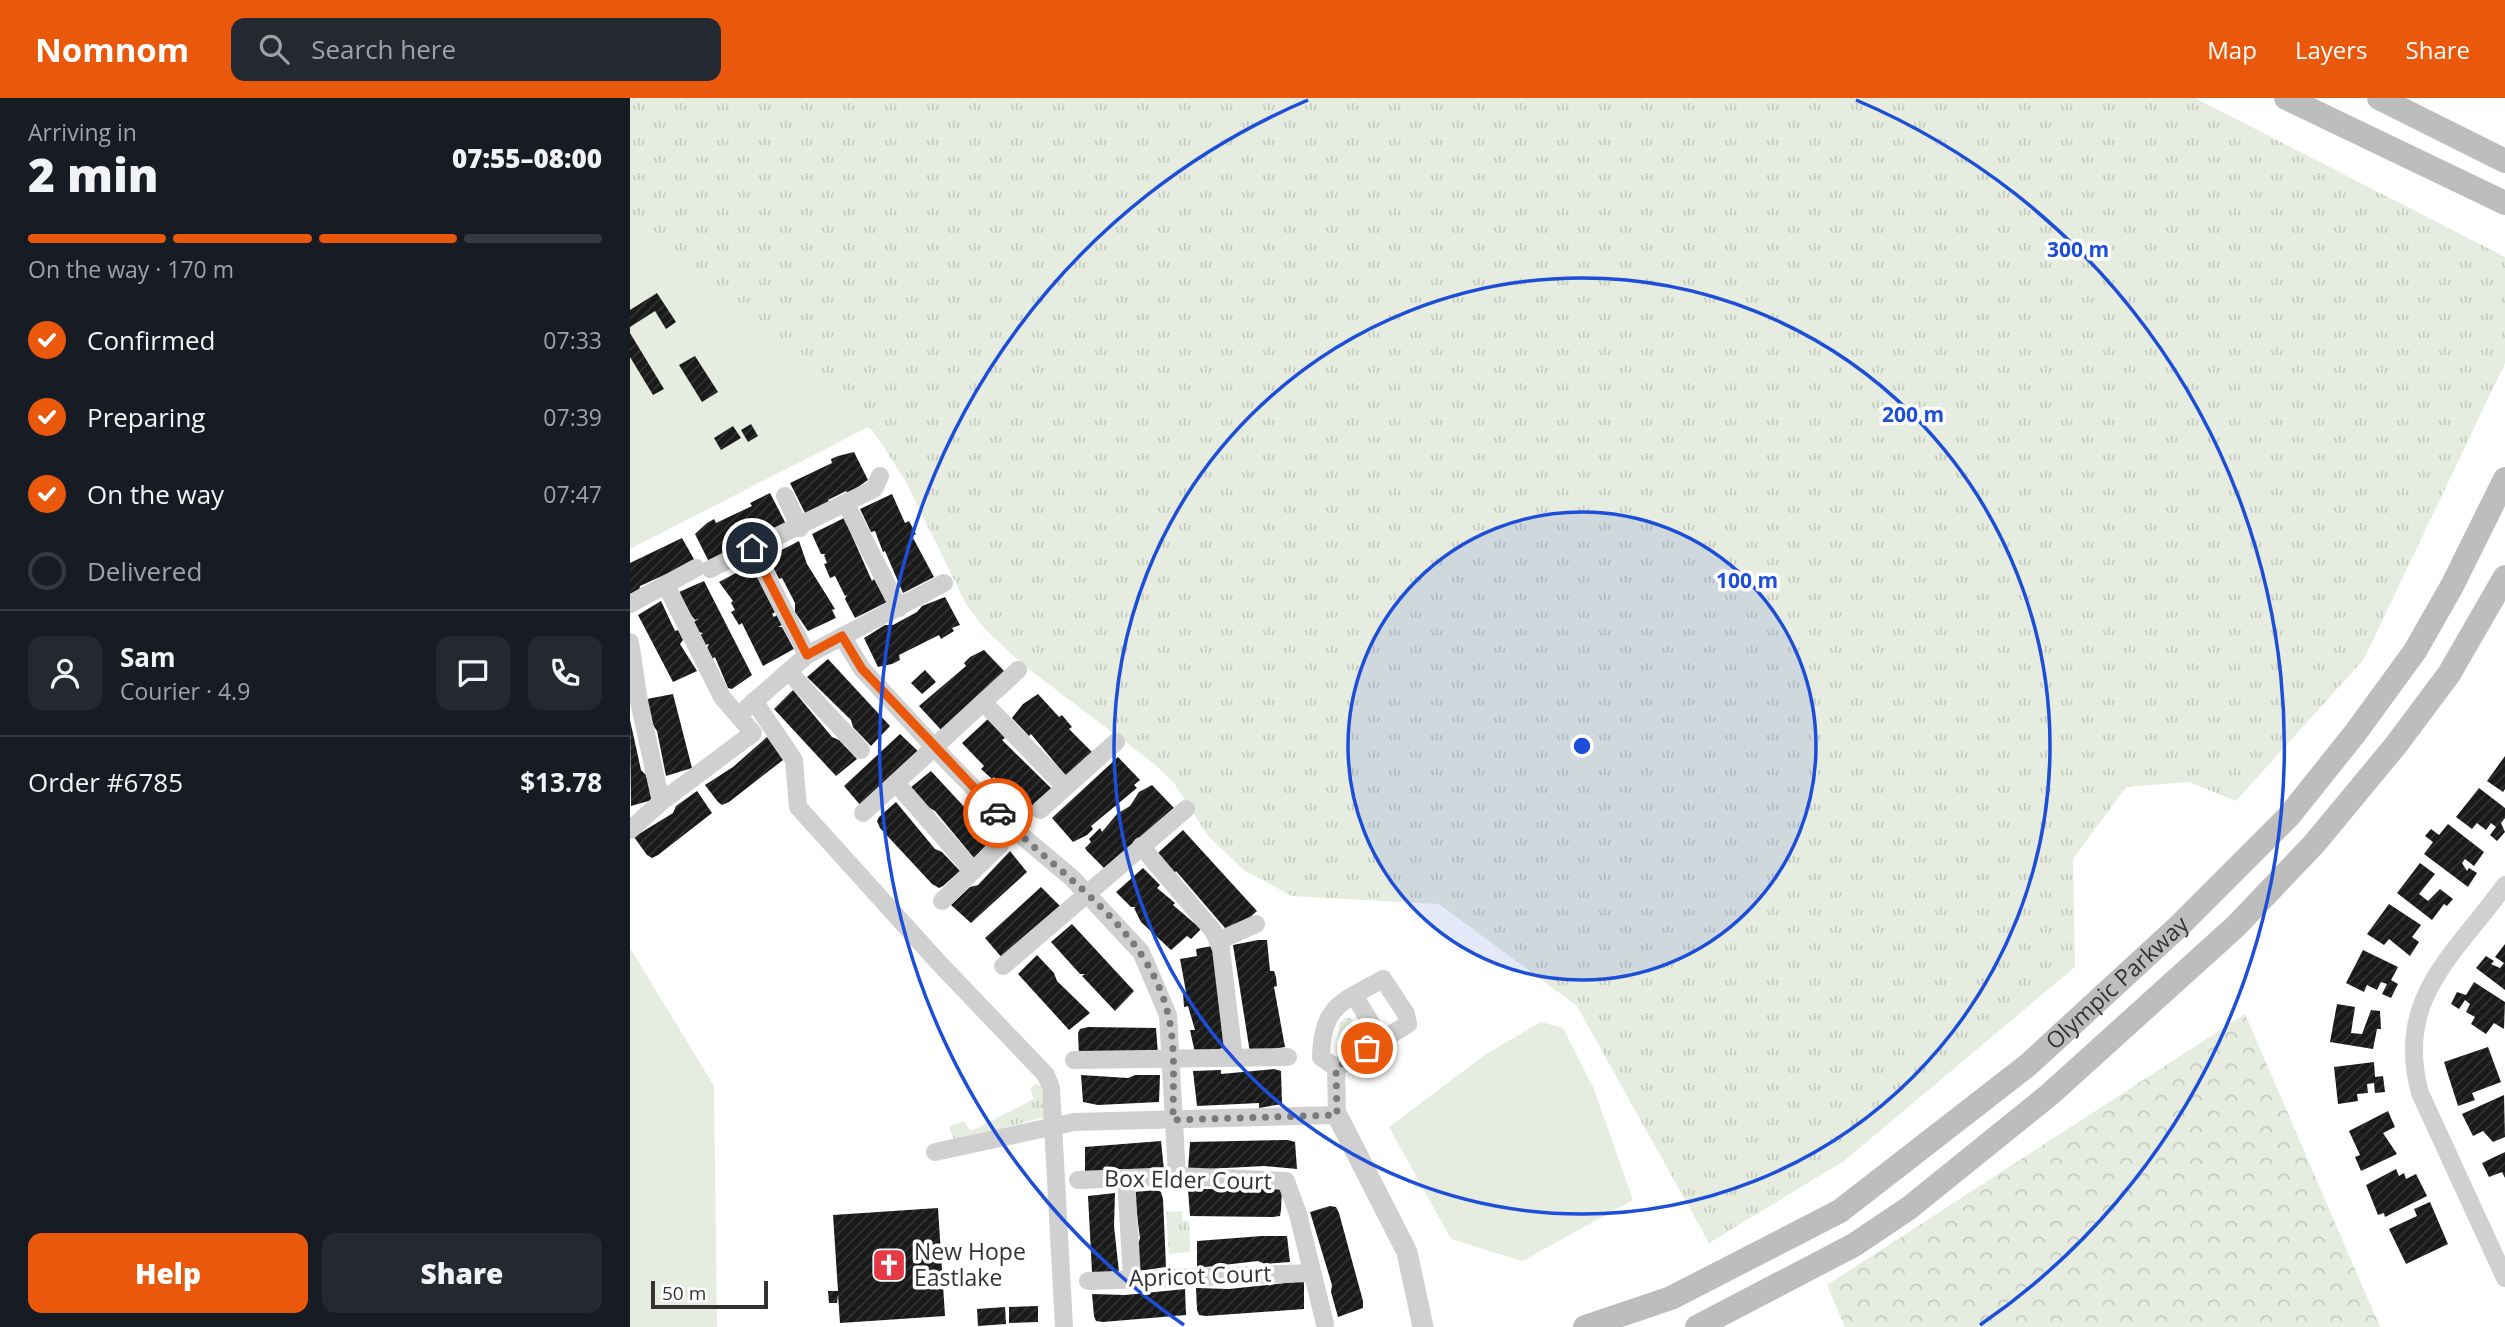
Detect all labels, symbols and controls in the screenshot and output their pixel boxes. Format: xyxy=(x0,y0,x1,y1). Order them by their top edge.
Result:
search box xyxy=(231,18,721,81)
text: Nomnom xyxy=(35,27,189,72)
icon: search xyxy=(255,30,293,68)
text: Search here xyxy=(311,31,456,67)
text: Map xyxy=(2207,33,2257,66)
text: Layers xyxy=(2295,33,2368,66)
text: Share xyxy=(2406,33,2470,66)
text: Arriving in xyxy=(28,116,137,148)
text: 07:55–08:00 xyxy=(452,140,602,176)
text: 2 min xyxy=(28,143,159,205)
text: 300 m xyxy=(2047,235,2109,263)
text: On the way · 170 m xyxy=(28,253,234,285)
icon: check xyxy=(28,321,66,359)
text: Confirmed xyxy=(87,322,215,358)
text: 07:33 xyxy=(543,324,602,356)
icon: check xyxy=(28,398,66,436)
text: Preparing xyxy=(87,399,205,435)
text: 200 m xyxy=(1882,400,1944,428)
text: 07:39 xyxy=(543,401,602,433)
icon: check xyxy=(28,475,66,513)
text: On the way xyxy=(87,476,224,512)
text: 07:47 xyxy=(543,478,602,510)
pin xyxy=(722,518,782,578)
icon: home xyxy=(733,529,771,567)
text: Delivered xyxy=(87,553,202,589)
text: 100 m xyxy=(1716,566,1778,594)
button: person xyxy=(28,636,102,710)
button: chat xyxy=(436,636,510,710)
button: phone xyxy=(528,636,602,710)
text: Sam xyxy=(120,639,176,675)
text: Courier · 4.9 xyxy=(120,675,250,707)
centre of rings xyxy=(1570,734,1594,758)
text: Order #6785 xyxy=(28,764,183,800)
text: $13.78 xyxy=(520,764,602,800)
courier xyxy=(963,778,1033,848)
icon: car xyxy=(979,794,1017,832)
street label: Olympic Parkway xyxy=(2038,908,2195,1056)
pin xyxy=(1337,1018,1397,1078)
icon: bag xyxy=(1348,1029,1386,1067)
street label: Box Elder Court xyxy=(1104,1162,1272,1196)
button: Help xyxy=(28,1233,308,1313)
button: Share xyxy=(322,1233,602,1313)
place label: New Hope Eastlake xyxy=(914,1235,1026,1293)
church icon: New Hope Eastlake xyxy=(870,1246,908,1284)
street label: Apricot Court xyxy=(1128,1257,1272,1293)
scale bar xyxy=(651,1278,768,1310)
text: 50 m xyxy=(662,1280,706,1306)

